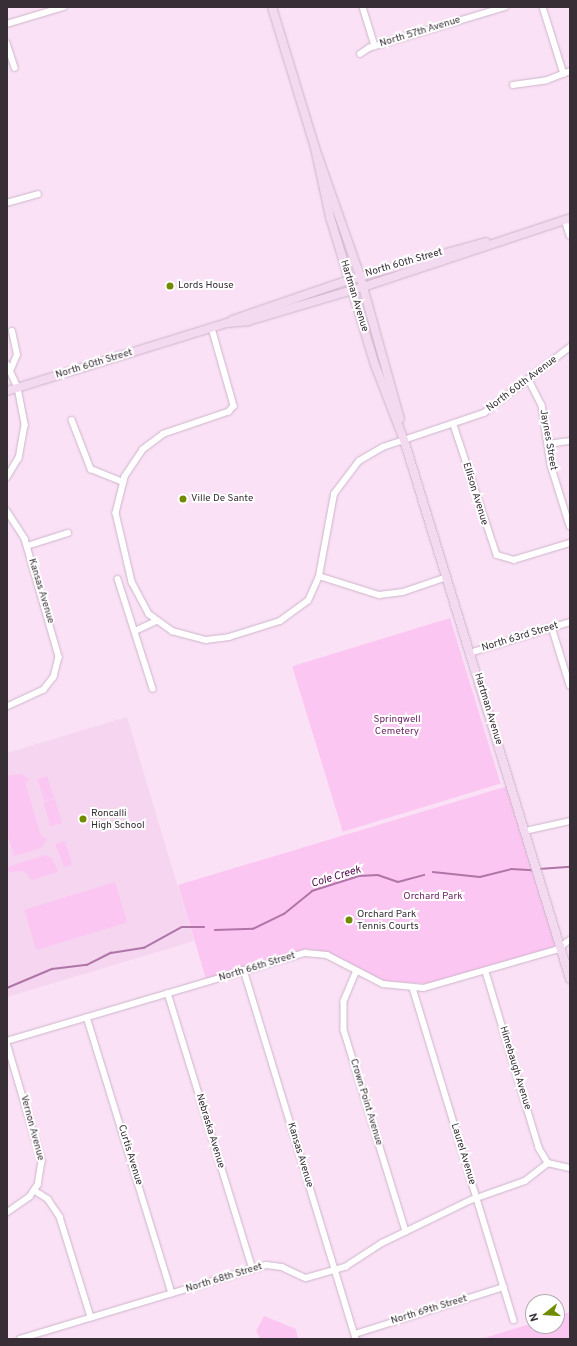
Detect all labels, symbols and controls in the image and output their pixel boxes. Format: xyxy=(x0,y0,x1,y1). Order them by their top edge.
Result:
street label: North 57th Avenue xyxy=(378,14,462,50)
street label: North 60th Street xyxy=(364,246,444,280)
street label: Hartman Avenue xyxy=(337,258,371,334)
place label: Lords House xyxy=(178,280,234,292)
marker: Lords House xyxy=(165,281,175,291)
street label: North 60th Street xyxy=(54,347,134,381)
street label: North 60th Avenue xyxy=(484,353,560,415)
street label: Jaynes Street xyxy=(537,409,559,471)
street label: Ellison Avenue xyxy=(460,461,490,527)
place label: Ville De Sante xyxy=(191,493,253,505)
marker: Ville De Sante xyxy=(178,494,188,504)
street label: Kansas Avenue xyxy=(25,557,57,625)
street label: North 63rd Street xyxy=(480,620,560,654)
street label: Hartman Avenue xyxy=(471,671,505,747)
park label: Springwell Cemetery xyxy=(373,713,421,736)
place label: Roncalli High School xyxy=(91,807,145,830)
marker: Roncalli High School xyxy=(78,814,88,824)
water label: Cole Creek xyxy=(310,863,362,891)
park label: Orchard Park xyxy=(403,891,463,903)
place label: Orchard Park Tennis Courts xyxy=(357,908,419,932)
marker: Orchard Park Tennis Courts xyxy=(344,915,354,925)
street label: North 66th Street xyxy=(217,950,297,984)
street label: Himebaugh Avenue xyxy=(497,1025,533,1111)
street label: Crown Point Avenue xyxy=(347,1057,385,1147)
street label: Nebraska Avenue xyxy=(193,1092,227,1170)
street label: Vernon Avenue xyxy=(17,1094,47,1162)
street label: Kansas Avenue xyxy=(284,1121,316,1189)
street label: Laurel Avenue xyxy=(448,1122,478,1186)
street label: Curtis Avenue xyxy=(115,1123,145,1187)
street label: North 68th Street xyxy=(184,1261,264,1295)
street label: North 69th Street xyxy=(390,1293,468,1327)
north arrow xyxy=(525,1294,565,1334)
text: N xyxy=(527,1311,542,1323)

